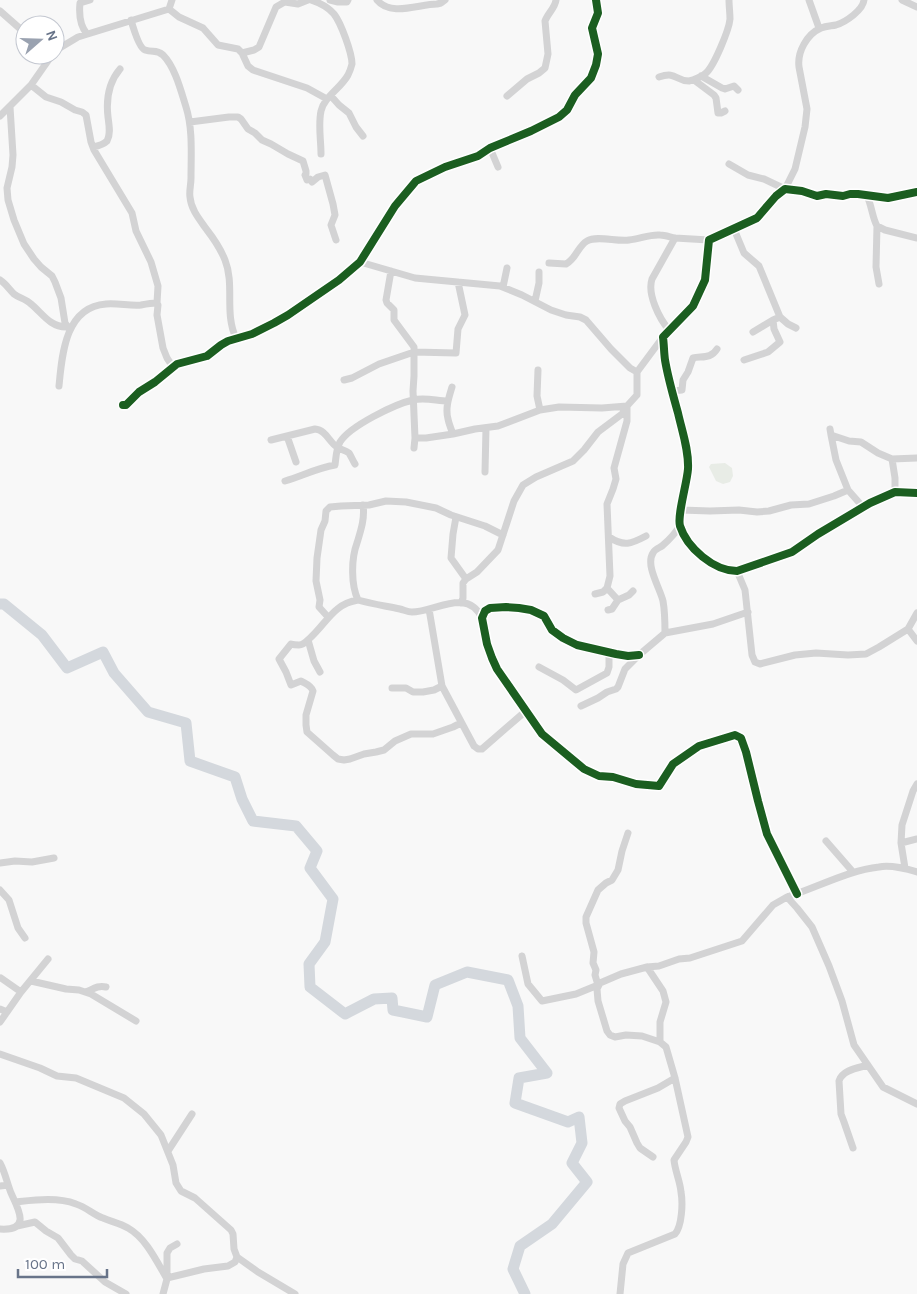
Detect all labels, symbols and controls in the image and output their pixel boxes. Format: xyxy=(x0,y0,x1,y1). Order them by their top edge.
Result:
north arrow xyxy=(15,15,65,65)
text: N xyxy=(42,28,61,43)
scale bar xyxy=(18,1246,106,1278)
text: 100 m xyxy=(25,1255,65,1273)

